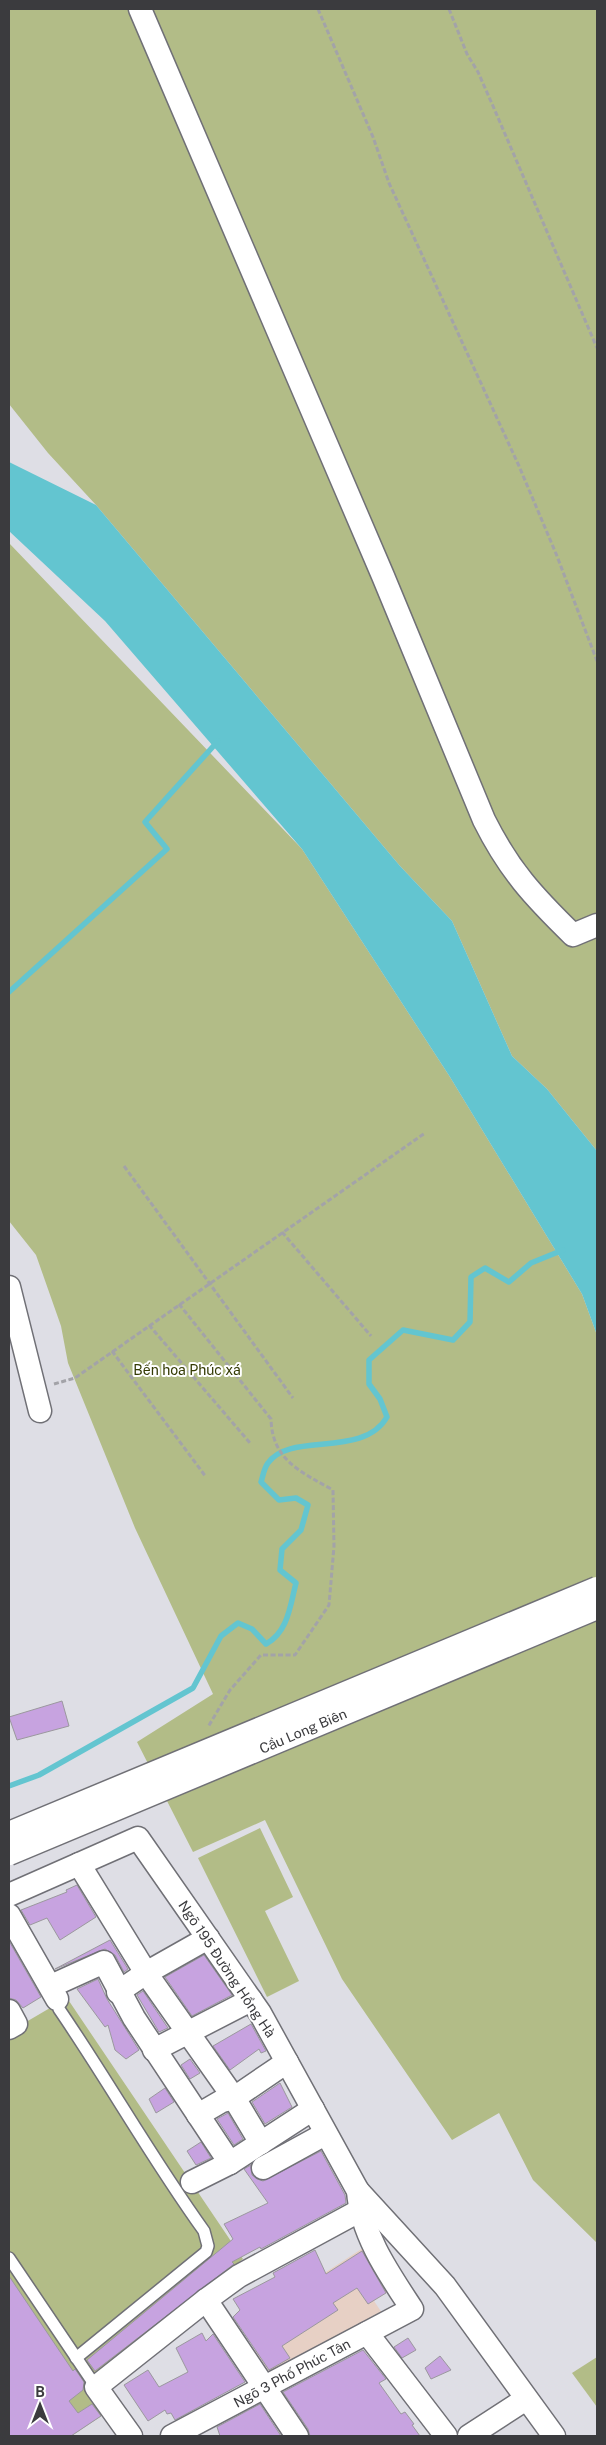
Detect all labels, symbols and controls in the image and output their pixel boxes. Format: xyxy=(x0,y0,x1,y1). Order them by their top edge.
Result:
park label: Bến hoa Phúc xá xyxy=(133,1362,241,1378)
street label: Cầu Long Biên xyxy=(257,1705,349,1757)
street label: Ngõ 195 Đường Hồng Hà xyxy=(175,1898,279,2040)
street label: Ngõ 3 Phố Phúc Tân xyxy=(231,2335,353,2411)
north arrow xyxy=(15,2380,65,2430)
text: B xyxy=(35,2384,45,2400)

